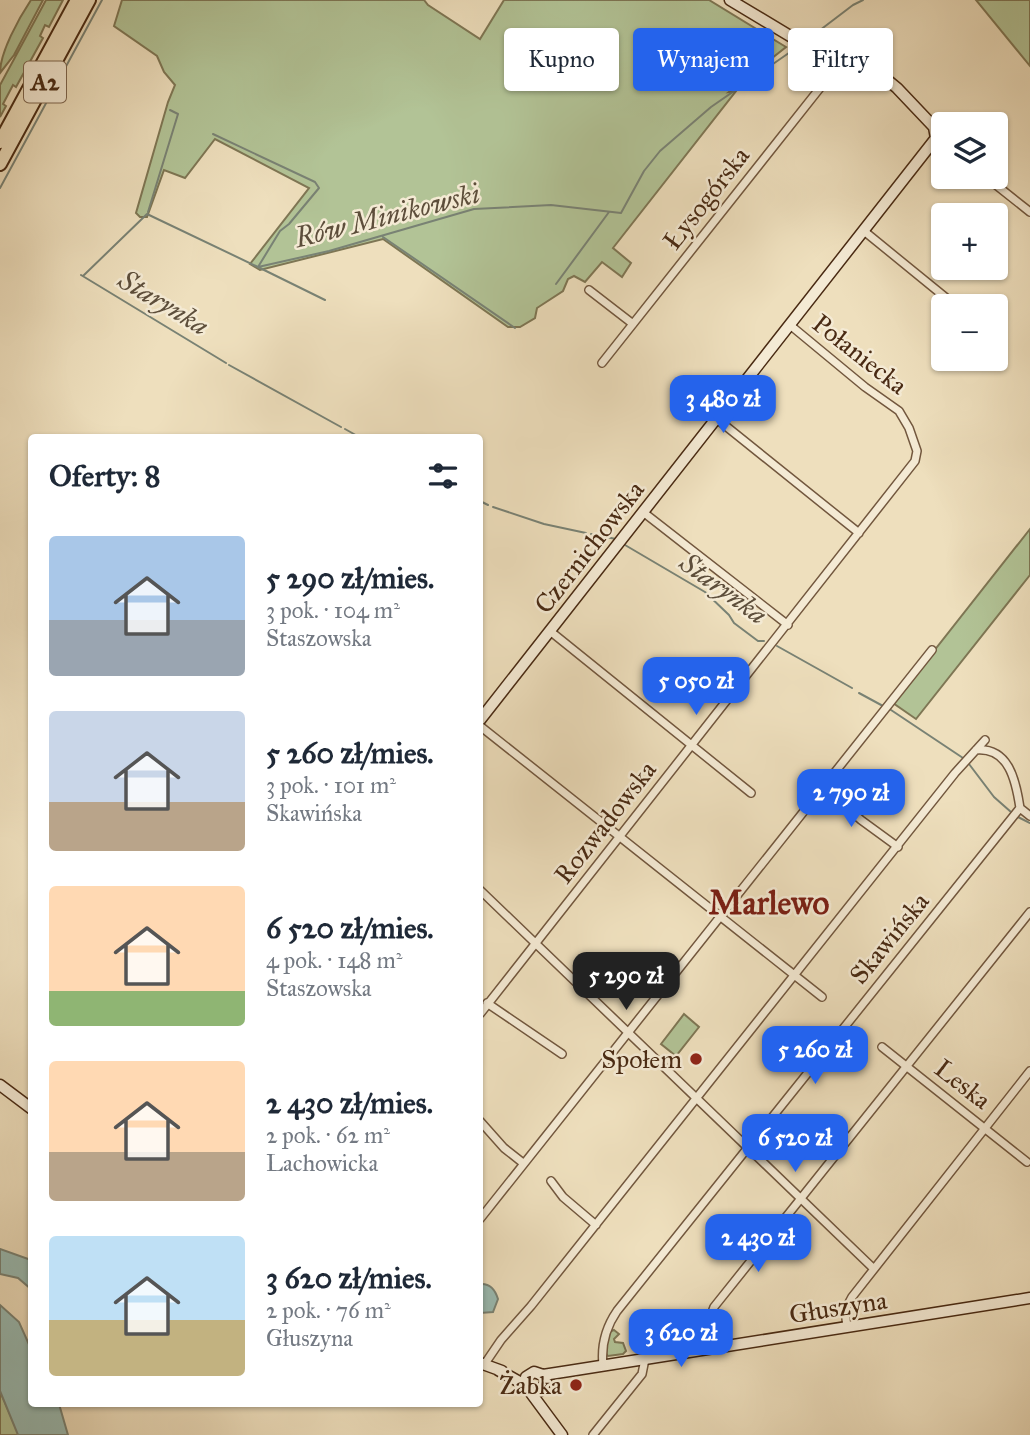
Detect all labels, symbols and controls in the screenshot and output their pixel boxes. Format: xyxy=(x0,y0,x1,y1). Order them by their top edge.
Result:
chip: Kupno xyxy=(504,28,619,91)
chip: Wynajem xyxy=(633,28,774,91)
chip: Filtry xyxy=(788,28,893,91)
road number: A2 xyxy=(24,61,66,102)
map controls xyxy=(931,112,1008,371)
button: layers xyxy=(931,112,1008,189)
street label: Łysogórska xyxy=(656,140,756,256)
water label: Rów Minikowski xyxy=(290,176,483,256)
button: + xyxy=(931,203,1008,280)
water label: Starynka xyxy=(111,261,215,343)
button: − xyxy=(931,294,1008,371)
street label: Połaniecka xyxy=(806,307,914,401)
pin: 3 480 zł xyxy=(651,376,795,435)
text: 3 480 zł xyxy=(686,384,760,412)
icon: filters xyxy=(424,457,462,495)
text: Oferty: 8 xyxy=(49,458,160,494)
street label: Czernichowska xyxy=(527,474,651,620)
water label: Starynka xyxy=(672,544,774,632)
text: 5 290 zł/mies. xyxy=(266,560,434,596)
icon: home xyxy=(105,564,189,648)
text: 3 pok. · 104 m² xyxy=(266,596,400,624)
text: Staszowska xyxy=(266,624,372,652)
pin: 5 050 zł xyxy=(624,658,768,717)
text: 5 050 zł xyxy=(659,666,733,694)
text: 5 260 zł/mies. xyxy=(266,735,434,771)
icon: home xyxy=(105,739,189,823)
street label: Rozwadowska xyxy=(547,754,663,890)
pin: 2 790 zł xyxy=(779,770,923,829)
text: 3 pok. · 101 m² xyxy=(266,771,396,799)
text: 2 790 zł xyxy=(813,778,889,806)
text: Skawińska xyxy=(266,799,362,827)
district label: Marlewo xyxy=(709,883,830,923)
street label: Skawińska xyxy=(842,886,936,990)
text: 6 520 zł/mies. xyxy=(266,910,434,946)
icon: home xyxy=(105,914,189,998)
text: 4 pok. · 148 m² xyxy=(266,946,402,974)
pin: 5 290 zł xyxy=(554,953,698,1012)
text: 5 290 zł xyxy=(589,961,663,989)
text: Staszowska xyxy=(266,974,372,1002)
pin: 5 260 zł xyxy=(743,1026,887,1086)
text: 5 260 zł xyxy=(778,1035,852,1063)
place label: Społem xyxy=(601,1043,682,1075)
marker: Społem xyxy=(688,1051,704,1067)
street label: Leska xyxy=(929,1052,997,1116)
text: 2 430 zł/mies. xyxy=(266,1085,433,1121)
icon: home xyxy=(105,1089,189,1173)
pin: 6 520 zł xyxy=(723,1114,867,1174)
text: 2 pok. · 62 m² xyxy=(266,1121,390,1149)
text: 6 520 zł xyxy=(758,1123,832,1151)
text: Lachowicka xyxy=(266,1149,378,1177)
pin: 2 430 zł xyxy=(686,1214,830,1274)
text: 2 430 zł xyxy=(721,1223,795,1251)
text: 3 620 zł/mies. xyxy=(266,1260,432,1296)
icon: home xyxy=(105,1264,189,1348)
street label: Głuszyna xyxy=(787,1283,889,1331)
text: 2 pok. · 76 m² xyxy=(266,1296,391,1324)
pin: 3 620 zł xyxy=(609,1310,753,1369)
text: 3 620 zł xyxy=(645,1318,717,1346)
text: Głuszyna xyxy=(266,1324,353,1352)
place label: Żabka xyxy=(499,1369,562,1401)
marker: Żabka xyxy=(568,1377,584,1393)

